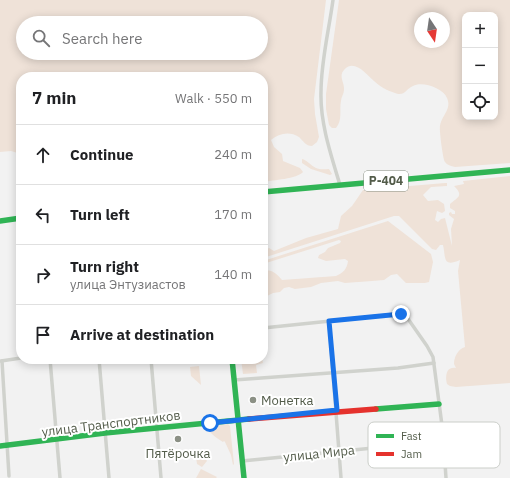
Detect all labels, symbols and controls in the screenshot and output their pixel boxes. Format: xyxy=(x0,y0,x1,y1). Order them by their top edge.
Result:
north arrow xyxy=(414,12,450,48)
map controls xyxy=(462,12,498,120)
button: + xyxy=(462,12,498,48)
search box xyxy=(16,16,268,60)
icon: search xyxy=(30,27,52,49)
text: Search here xyxy=(62,29,142,48)
button: − xyxy=(462,48,498,84)
button: locate xyxy=(462,84,498,120)
text: 7 min xyxy=(32,87,76,109)
text: Walk · 550 m xyxy=(175,90,252,107)
icon: ahead xyxy=(32,144,54,166)
text: Continue xyxy=(70,145,134,164)
text: 240 m xyxy=(214,146,252,163)
road number: Р-404 xyxy=(364,171,408,191)
icon: left xyxy=(32,204,54,226)
text: Turn left xyxy=(70,205,130,224)
text: 170 m xyxy=(214,206,252,223)
text: Turn right xyxy=(70,257,139,276)
icon: right xyxy=(32,264,54,286)
text: 140 m xyxy=(214,266,252,283)
text: улица Энтузиастов xyxy=(70,276,186,293)
route end xyxy=(392,305,410,323)
icon: arrive xyxy=(32,324,54,346)
text: Arrive at destination xyxy=(70,325,214,344)
place label: Монетка xyxy=(261,392,314,409)
marker: Монетка xyxy=(248,395,258,405)
street label: улица Транспортников xyxy=(41,407,181,440)
route start xyxy=(201,414,219,432)
legend xyxy=(368,422,500,468)
text: Fast xyxy=(401,429,422,443)
marker: Пятёрочка xyxy=(173,434,183,444)
street label: улица Мира xyxy=(282,441,356,466)
place label: Пятёрочка xyxy=(146,445,210,462)
text: Jam xyxy=(401,447,422,461)

